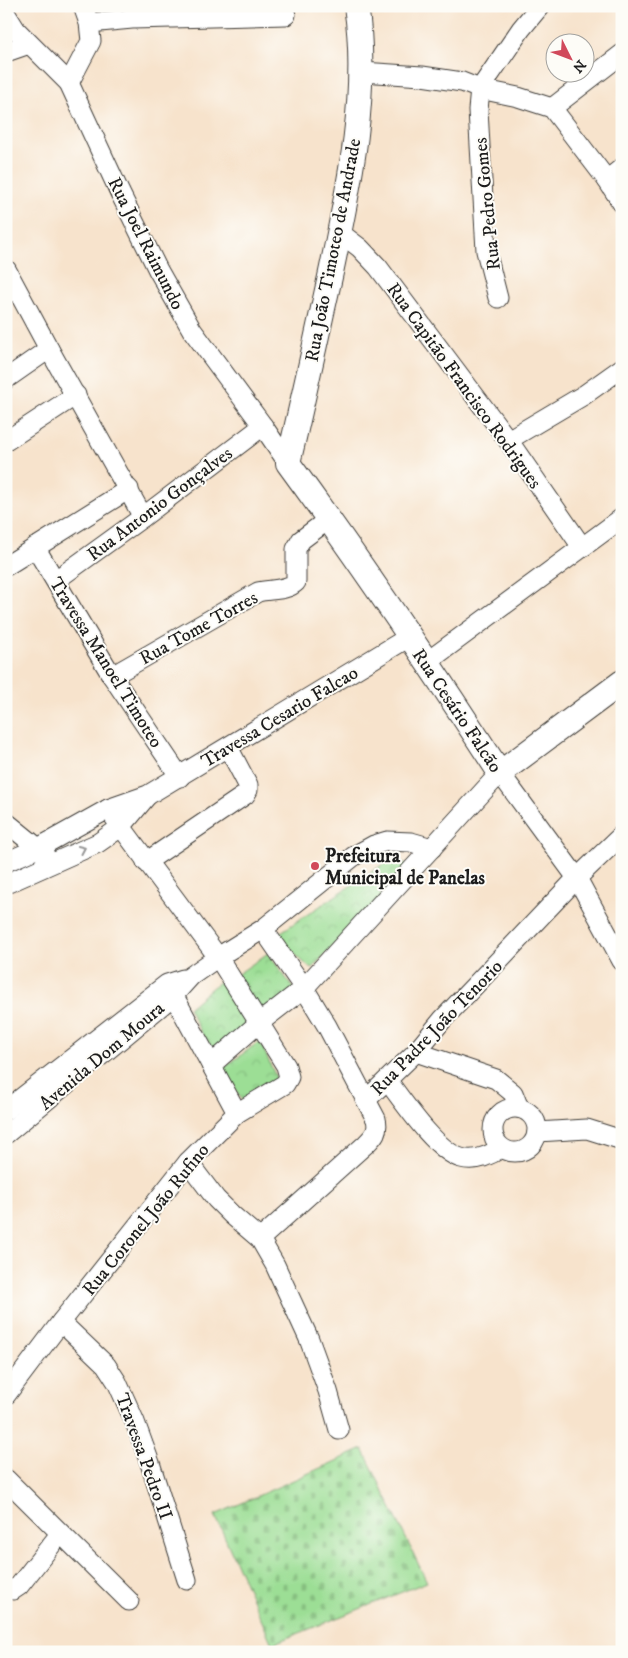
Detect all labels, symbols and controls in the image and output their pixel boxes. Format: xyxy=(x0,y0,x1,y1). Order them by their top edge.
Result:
north arrow xyxy=(546,32,596,82)
text: N xyxy=(568,56,589,77)
street label: Rua Pedro Gomes xyxy=(469,136,506,271)
street label: Rua João Timoteo de Andrade xyxy=(301,137,366,364)
street label: Rua Joel Raimundo xyxy=(102,174,189,314)
street label: Rua Capitão Francisco Rodrigues xyxy=(381,278,546,493)
street label: Rua Antonio Gonçalves xyxy=(83,442,237,566)
street label: Travessa Manoel Timoteo xyxy=(44,573,168,752)
street label: Rua Tome Torres xyxy=(136,586,262,670)
street label: Rua Cesário Falcão xyxy=(407,645,507,777)
street label: Travessa Cesario Falcao xyxy=(197,661,362,773)
one-way arrow xyxy=(77,845,86,856)
place label: Prefeitura Municipal de Panelas xyxy=(325,845,486,890)
marker: Prefeitura Municipal de Panelas xyxy=(309,860,321,872)
street label: Rua Padre João Tenorio xyxy=(366,955,508,1101)
street label: Avenida Dom Moura xyxy=(35,997,169,1115)
street label: Rua Coronel João Rufino xyxy=(78,1139,215,1301)
street label: Travessa Pedro II xyxy=(110,1390,177,1523)

